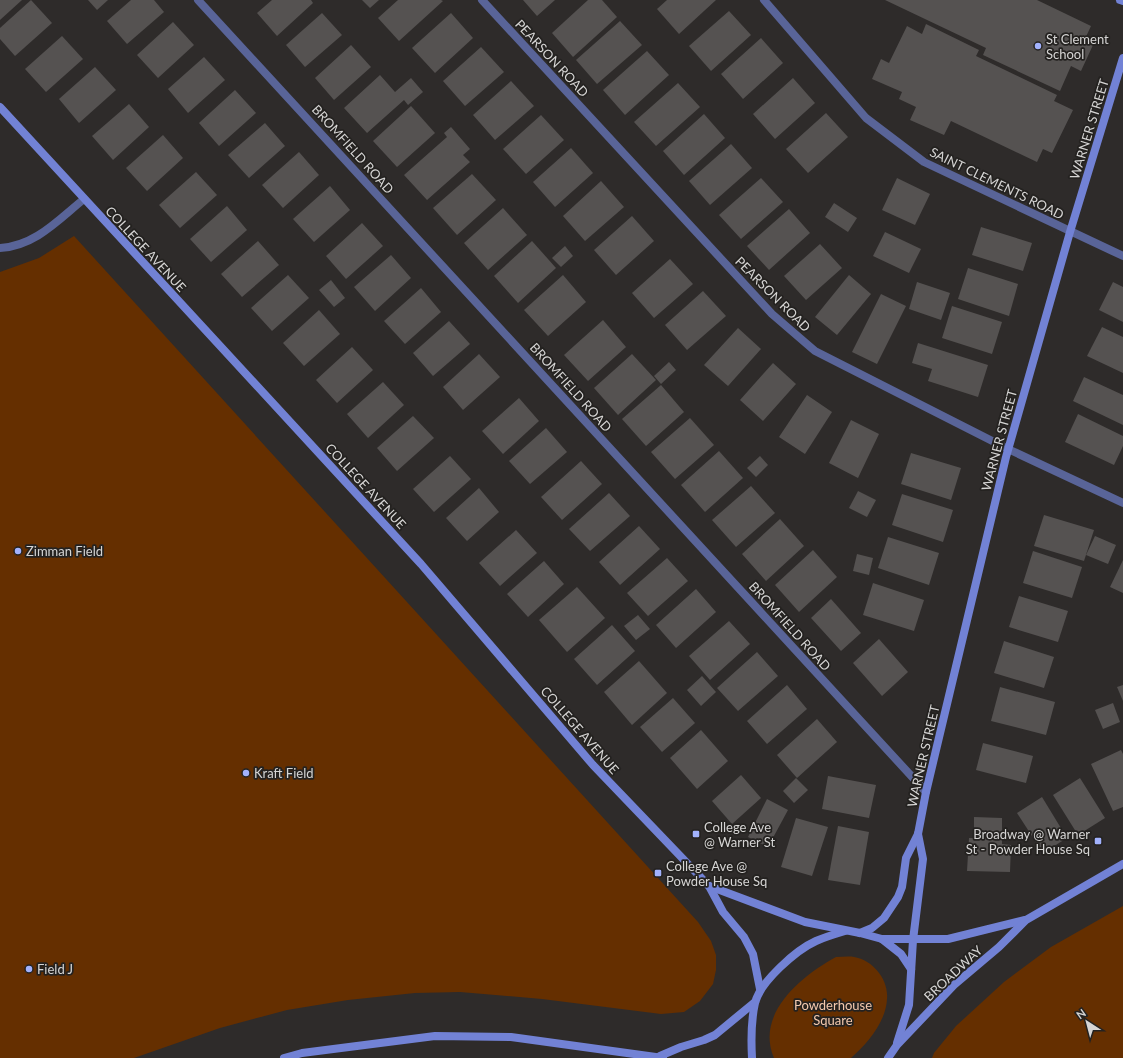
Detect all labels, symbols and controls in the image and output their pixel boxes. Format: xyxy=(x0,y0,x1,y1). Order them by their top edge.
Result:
street label: PEARSON ROAD xyxy=(512,16,592,100)
place label: St Clement School xyxy=(1046,31,1109,62)
marker: St Clement School xyxy=(1033,41,1043,51)
street label: WARNER STREET xyxy=(1066,76,1112,181)
street label: BROMFIELD ROAD xyxy=(309,101,397,197)
street label: SAINT CLEMENTS ROAD xyxy=(927,144,1067,222)
street label: COLLEGE AVENUE xyxy=(102,203,190,295)
street label: PEARSON ROAD xyxy=(732,253,814,335)
street label: BROMFIELD ROAD xyxy=(527,339,615,435)
street label: WARNER STREET xyxy=(978,387,1020,492)
street label: COLLEGE AVENUE xyxy=(322,440,410,532)
place label: Zimman Field xyxy=(26,543,103,559)
marker: Zimman Field xyxy=(13,546,23,556)
street label: BROMFIELD ROAD xyxy=(746,578,834,674)
street label: COLLEGE AVENUE xyxy=(538,683,622,777)
street label: WARNER STREET xyxy=(903,703,943,809)
place label: Kraft Field xyxy=(254,765,314,781)
marker: Kraft Field xyxy=(241,768,251,778)
place label: College Ave @ Warner St xyxy=(704,819,776,850)
place label: Broadway @ Warner St - Powder House Sq xyxy=(966,826,1090,857)
marker: College Ave @ Warner St xyxy=(691,829,701,839)
marker: Broadway @ Warner St - Powder House Sq xyxy=(1093,836,1103,846)
place label: College Ave @ Powder House Sq xyxy=(666,858,767,889)
marker: College Ave @ Powder House Sq xyxy=(653,868,663,878)
street label: BROADWAY xyxy=(920,941,986,1004)
place label: Field J xyxy=(37,961,73,977)
marker: Field J xyxy=(24,964,34,974)
park label: Powderhouse Square xyxy=(794,997,872,1028)
north arrow xyxy=(1067,1002,1107,1042)
text: N xyxy=(1074,1006,1088,1021)

